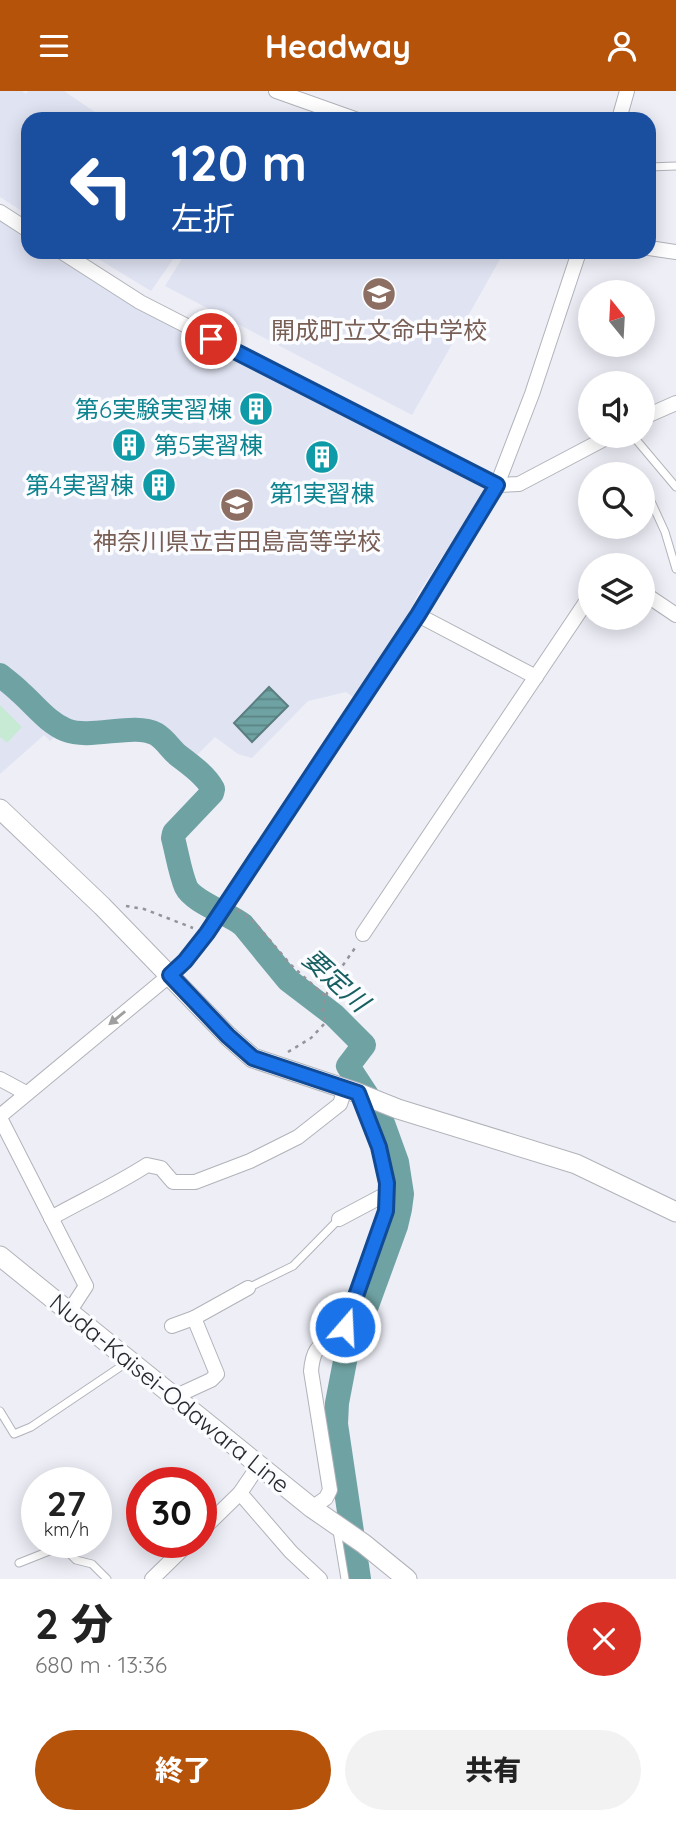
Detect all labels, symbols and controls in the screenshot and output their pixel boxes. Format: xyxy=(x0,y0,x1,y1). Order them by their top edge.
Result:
text: Headway xyxy=(265,26,411,66)
icon: menu xyxy=(35,27,73,65)
icon: person xyxy=(603,27,641,65)
text: 120 m xyxy=(171,132,307,193)
icon: left xyxy=(56,140,147,231)
text: 左折 xyxy=(171,198,235,238)
school or university icon: 開成町立文命中学校 xyxy=(360,275,398,313)
north arrow xyxy=(578,280,654,357)
map controls xyxy=(578,280,655,630)
pin xyxy=(181,309,241,369)
place label: 開成町立文命中学校 xyxy=(271,315,487,345)
icon: arrive xyxy=(192,320,230,358)
button: sound xyxy=(578,371,655,448)
building icon: 第6実験実習棟 xyxy=(237,390,275,428)
place label: 第6実験実習棟 xyxy=(75,394,232,424)
building icon: 第5実習棟 xyxy=(110,426,148,464)
place label: 第5実習棟 xyxy=(154,430,263,460)
building icon: 第1実習棟 xyxy=(303,438,341,476)
button: search xyxy=(578,462,655,539)
building icon: 第4実習棟 xyxy=(140,466,178,504)
place label: 第4実習棟 xyxy=(25,470,134,500)
place label: 第1実習棟 xyxy=(270,478,374,508)
school or university icon: 神奈川県立吉田島高等学校 xyxy=(218,486,256,524)
place label: 神奈川県立吉田島高等学校 xyxy=(93,526,381,556)
button: layers xyxy=(578,553,655,630)
water label: 要定川 xyxy=(296,942,378,1020)
one-way arrow xyxy=(109,1010,126,1025)
street label: Nuda-Kaisei-Odawara Line xyxy=(44,1287,296,1499)
position arrow xyxy=(308,1290,382,1364)
speed limit sign: 30 xyxy=(126,1467,217,1558)
text: 27 xyxy=(47,1481,86,1525)
text: km/h xyxy=(44,1518,89,1541)
text: 2 分 xyxy=(35,1597,113,1650)
button: close xyxy=(567,1602,641,1676)
text: 680 m · 13:36 xyxy=(35,1650,167,1679)
button: 終了 xyxy=(35,1730,331,1810)
button: 共有 xyxy=(345,1730,641,1810)

